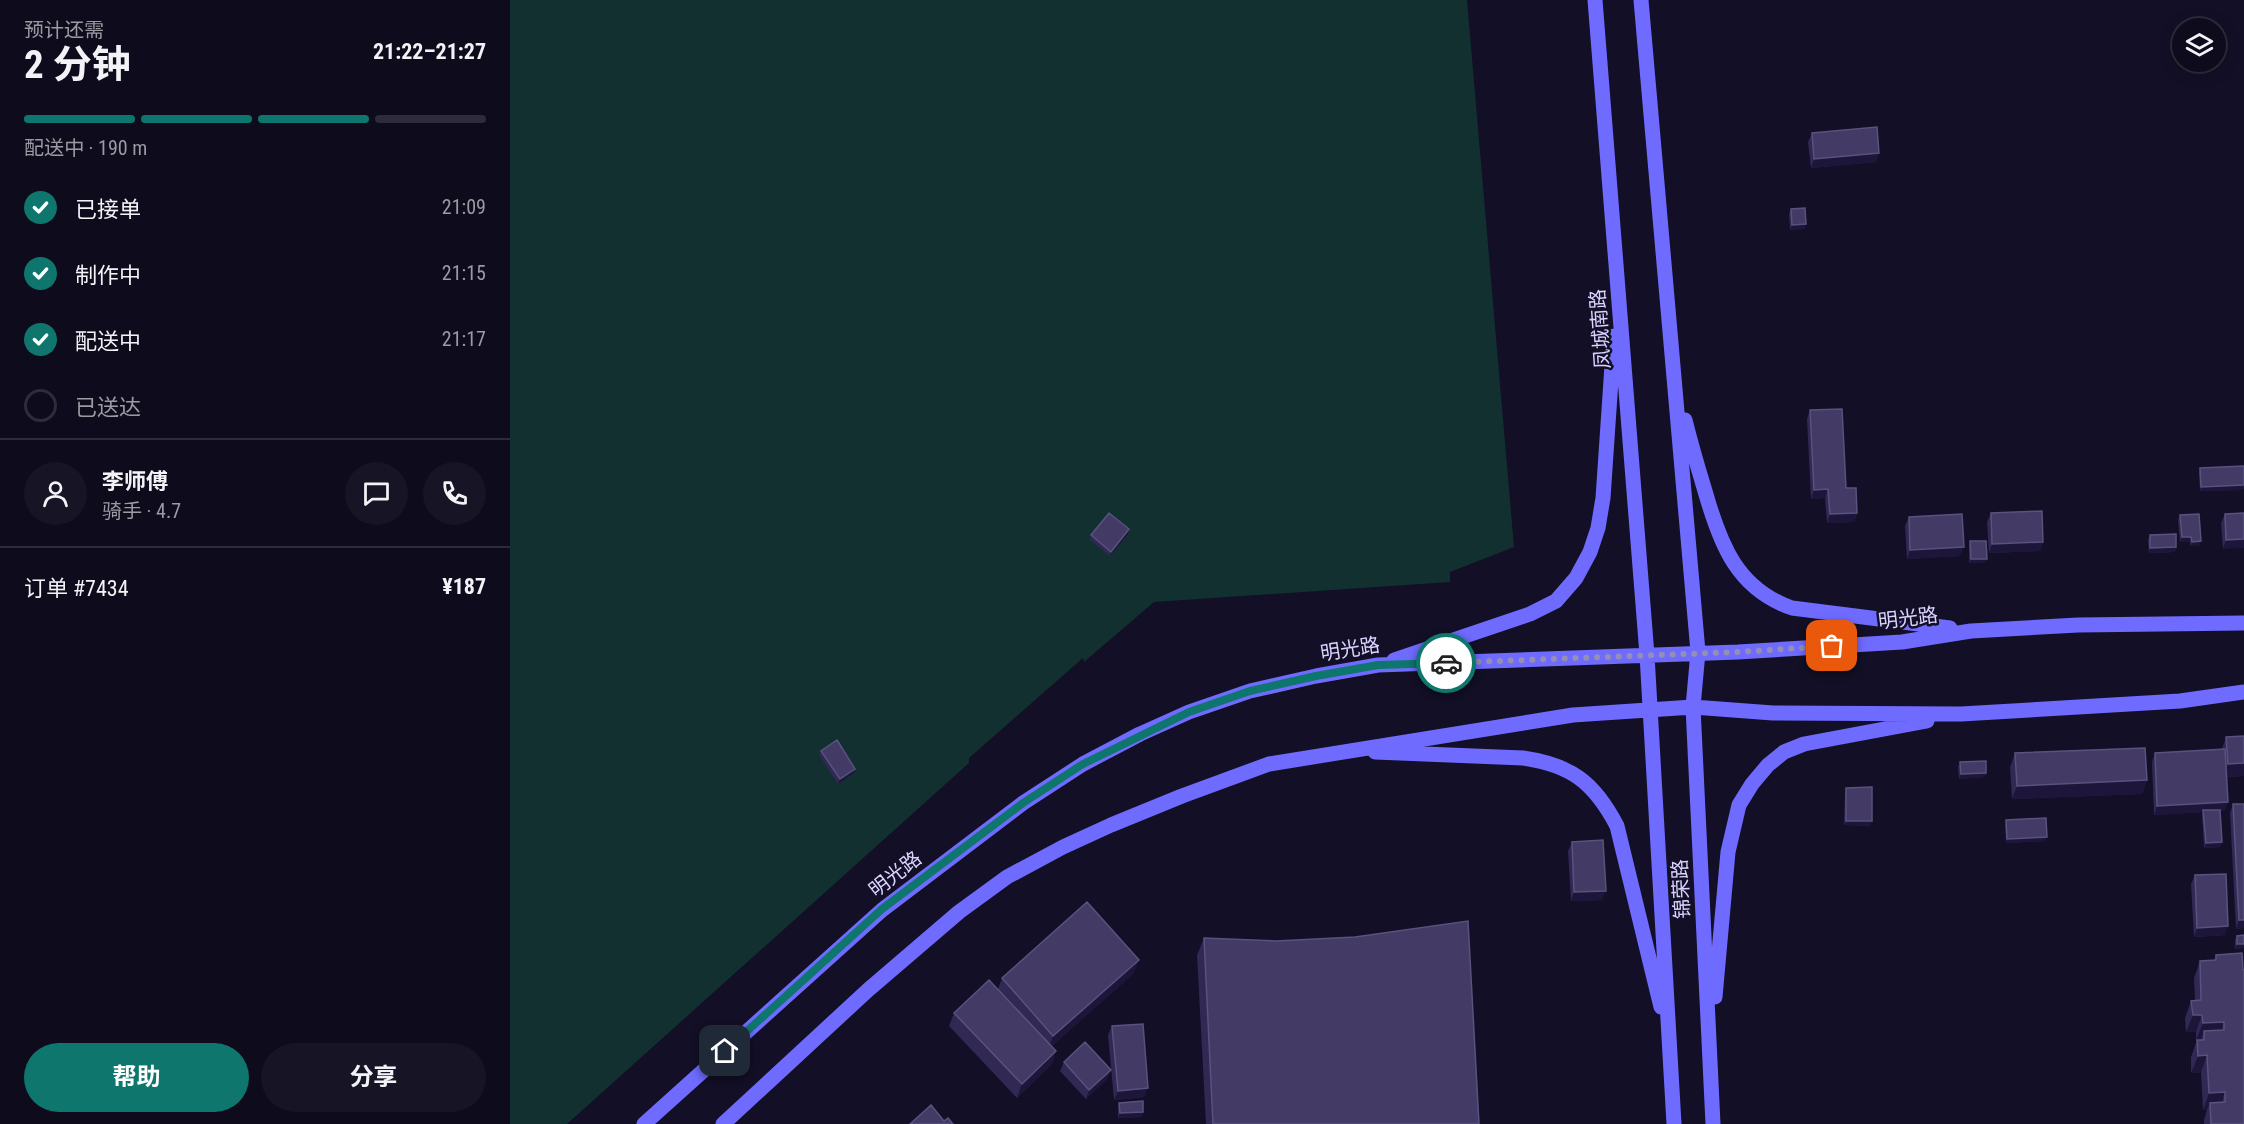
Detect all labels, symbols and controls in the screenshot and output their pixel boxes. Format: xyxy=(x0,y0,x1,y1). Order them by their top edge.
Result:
text: 预计还需 xyxy=(24,18,104,42)
map controls xyxy=(2172,18,2226,72)
button: layers xyxy=(2172,18,2226,72)
text: 21:22–21:27 xyxy=(373,39,486,64)
text: 2 分钟 xyxy=(24,42,131,88)
text: 配送中 · 190 m xyxy=(24,136,147,160)
icon: check xyxy=(24,191,57,224)
text: 21:09 xyxy=(442,195,486,219)
text: 已接单 xyxy=(75,197,141,222)
icon: check xyxy=(24,257,57,290)
text: 21:15 xyxy=(442,261,486,285)
text: 制作中 xyxy=(75,263,141,288)
street label: 凤城南路 xyxy=(1585,288,1615,370)
icon: check xyxy=(24,323,57,356)
text: 21:17 xyxy=(442,327,486,351)
text: 配送中 xyxy=(75,329,141,354)
text: 已送达 xyxy=(75,395,141,420)
button: person xyxy=(24,462,87,525)
button: chat xyxy=(345,462,408,525)
button: phone xyxy=(423,462,486,525)
text: 李师傅 xyxy=(102,469,168,494)
text: 骑手 · 4.7 xyxy=(102,499,181,523)
text: ¥187 xyxy=(442,574,486,599)
text: 订单 #7434 xyxy=(24,576,129,601)
street label: 明光路 xyxy=(1877,602,1939,634)
pin xyxy=(1806,620,1857,671)
icon: bag xyxy=(1815,629,1848,662)
street label: 明光路 xyxy=(1318,632,1382,666)
courier xyxy=(1416,633,1476,693)
icon: car xyxy=(1430,647,1463,680)
street label: 明光路 xyxy=(864,846,926,902)
street label: 锦荣路 xyxy=(1667,858,1695,920)
pin xyxy=(699,1025,750,1076)
icon: home xyxy=(708,1034,741,1067)
button: 帮助 xyxy=(24,1043,249,1112)
button: 分享 xyxy=(261,1043,486,1112)

